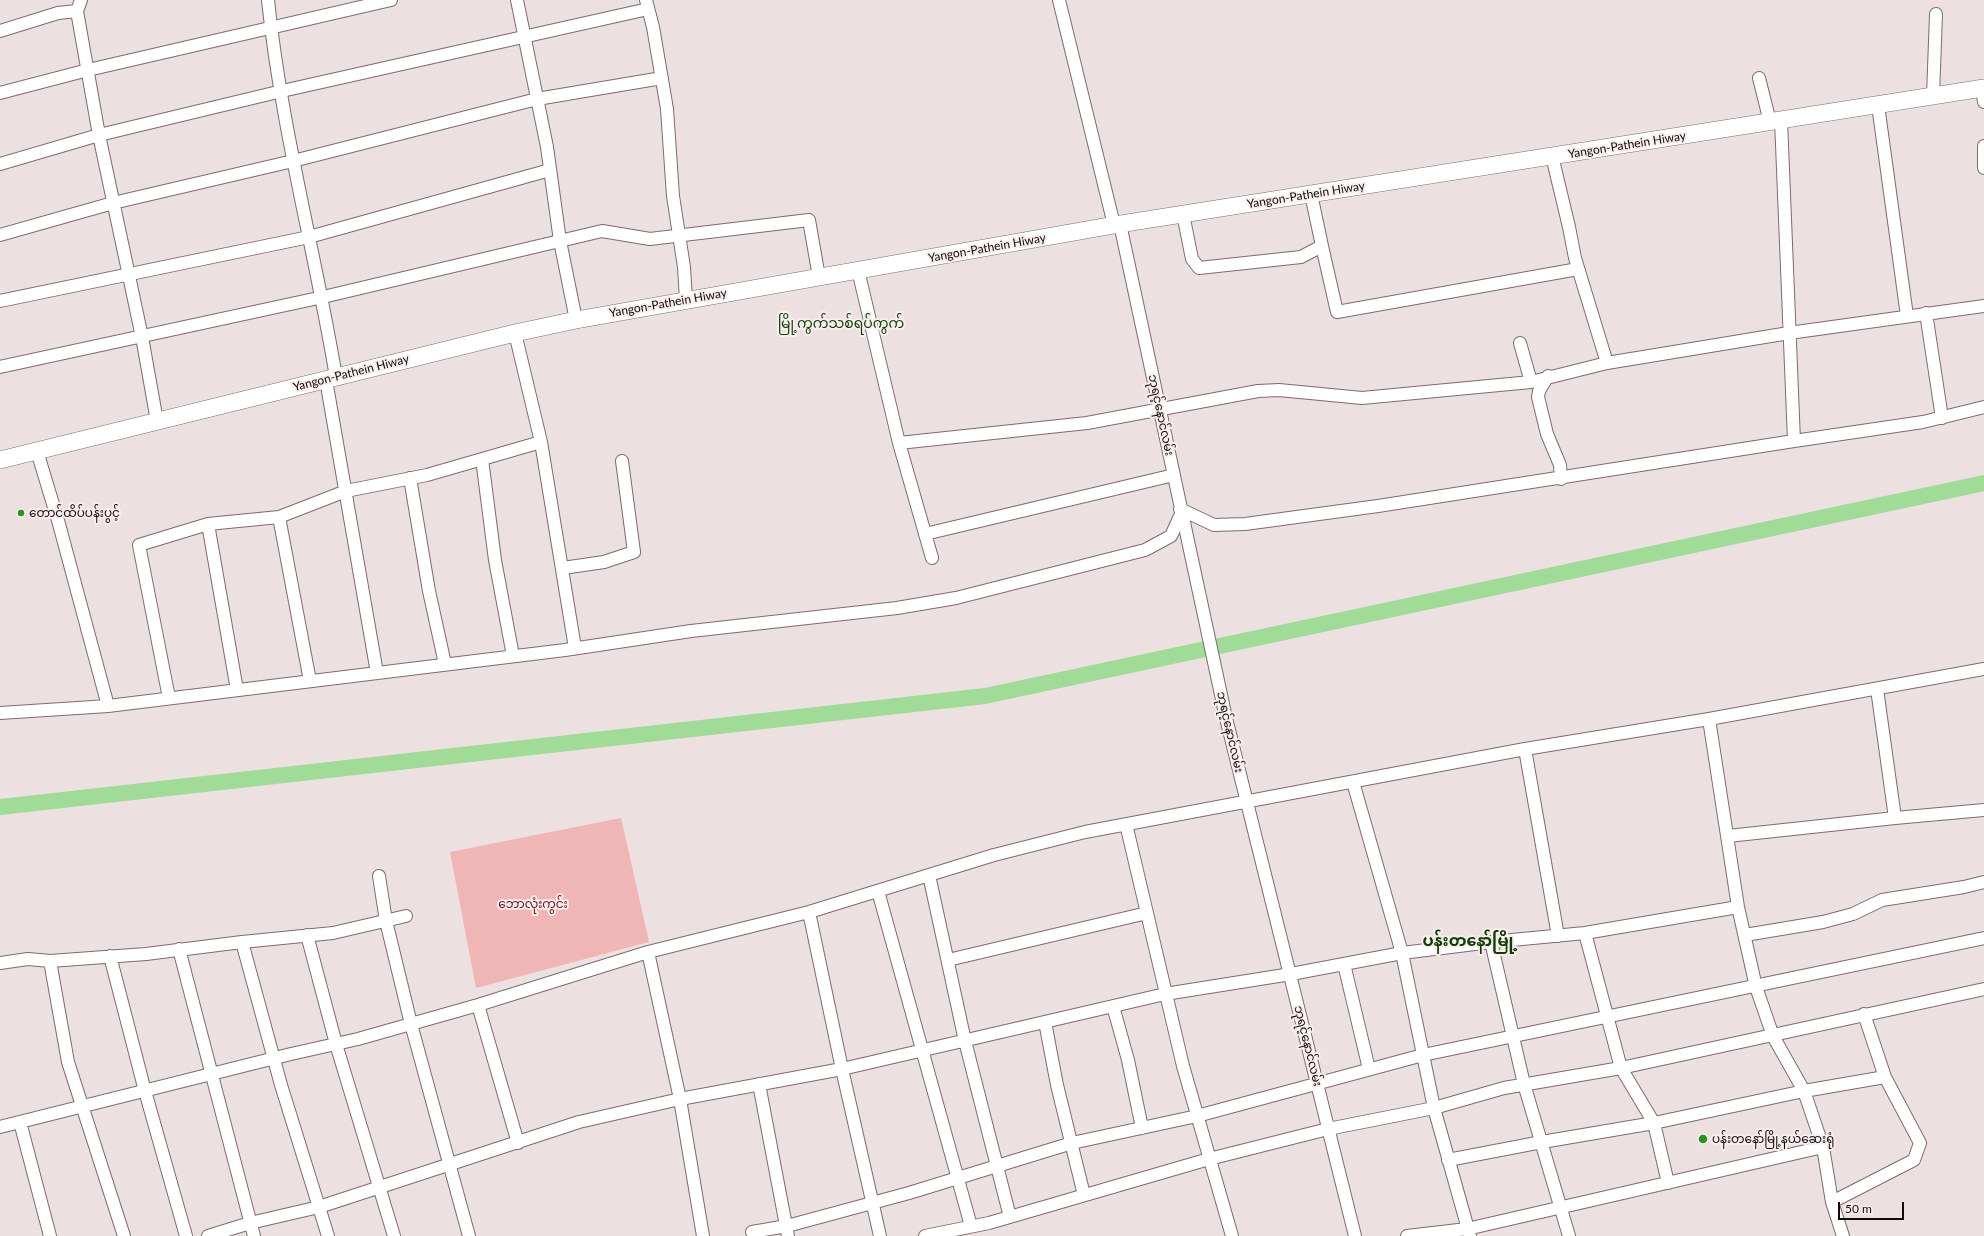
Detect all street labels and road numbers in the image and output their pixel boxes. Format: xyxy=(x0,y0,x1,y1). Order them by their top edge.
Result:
street label: Yangon-Pathein Hiway xyxy=(1567,129,1687,161)
street label: Yangon-Pathein Hiway xyxy=(1246,179,1366,211)
street label: Yangon-Pathein Hiway xyxy=(927,231,1047,265)
street label: Yangon-Pathein Hiway xyxy=(608,286,728,320)
street label: Yangon-Pathein Hiway xyxy=(291,352,411,394)
street label: ဘုရင့်နောင်လမ်း xyxy=(1145,373,1177,457)
street label: ဘုရင့်နောင်လမ်း xyxy=(1214,690,1246,774)
street label: ဘုရင့်နောင်လမ်း xyxy=(1291,1004,1325,1088)

